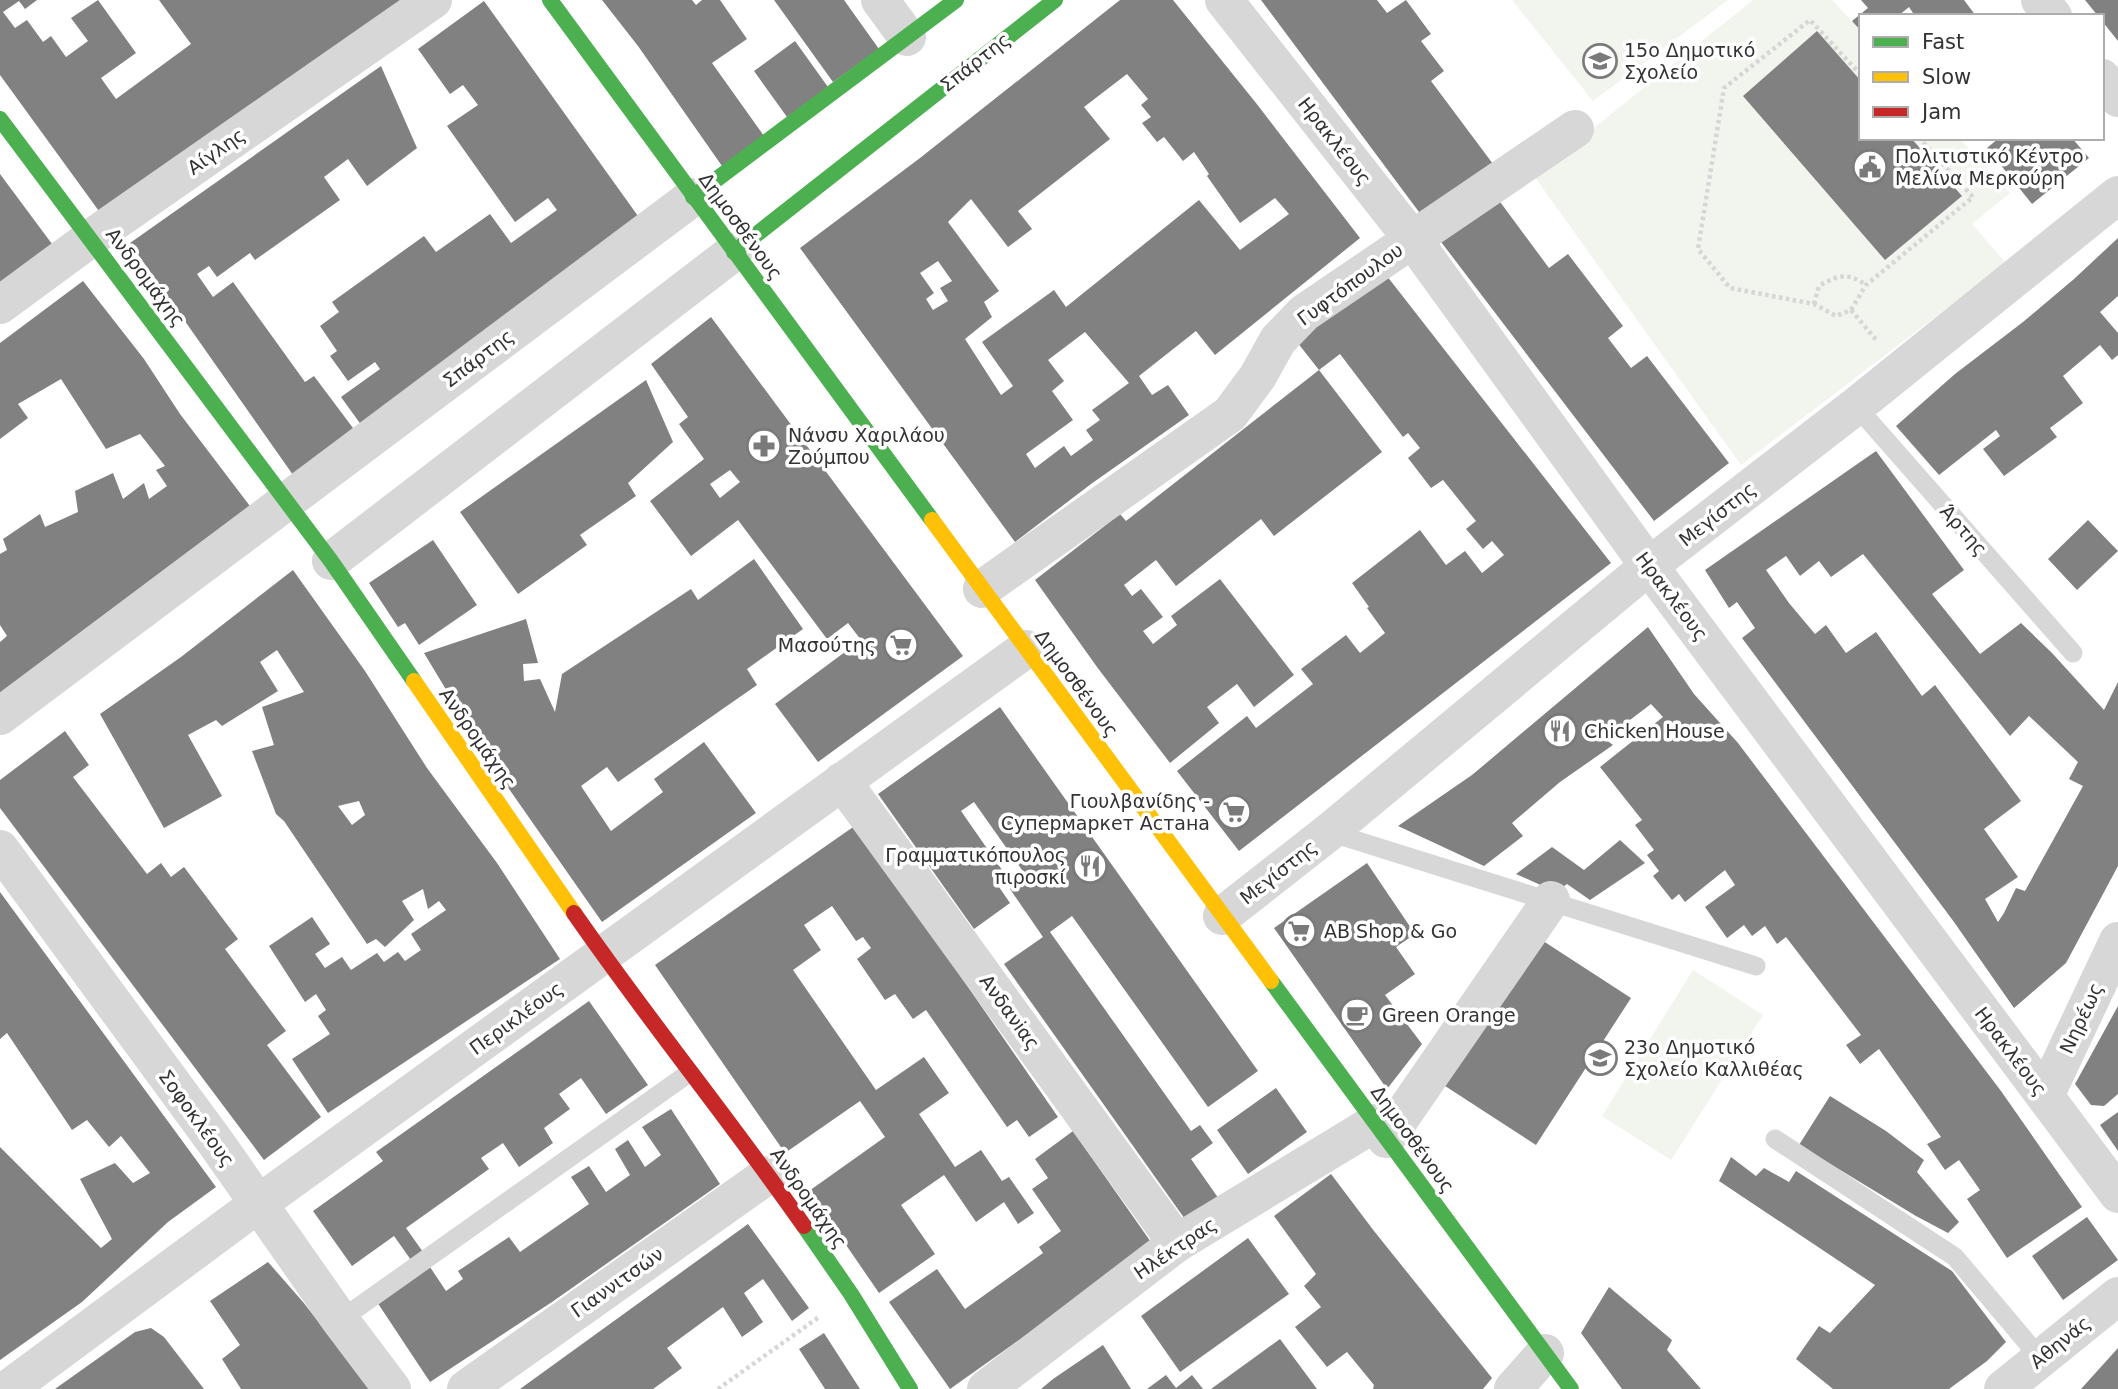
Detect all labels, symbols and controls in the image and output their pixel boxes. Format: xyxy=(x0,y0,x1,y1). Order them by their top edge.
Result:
legend xyxy=(1859,14,2104,140)
street label: Σπάρτης xyxy=(936,28,1014,96)
text: Fast xyxy=(1922,30,1964,54)
place label: 15ο Δημοτικό Σχολείο xyxy=(1624,39,1755,83)
school or university icon: 15ο Δημοτικό Σχολείο xyxy=(1581,42,1619,80)
text: Slow xyxy=(1922,65,1971,89)
street label: Ηρακλέους xyxy=(1294,93,1376,189)
text: Jam xyxy=(1920,100,1962,124)
street label: Αίγλης xyxy=(183,123,249,179)
place label: Πολιτιστικό Κέντρο Μελίνα Μερκούρη xyxy=(1895,145,2084,189)
public building icon: Πολιτιστικό Κέντρο Μελίνα Μερκούρη xyxy=(1851,148,1889,186)
street label: Δημοσθένους xyxy=(695,168,787,284)
street label: Ανδρομάχης xyxy=(102,223,190,331)
street label: Γυφτόπουλου xyxy=(1293,238,1407,330)
street label: Σπάρτης xyxy=(438,324,518,392)
place label: Νάνσυ Χαριλάου Ζούμπου xyxy=(788,424,945,468)
pharmacy icon: Νάνσυ Χαριλάου Ζούμπου xyxy=(745,427,783,465)
street label: Μεγίστης xyxy=(1674,477,1760,551)
street label: Άρτης xyxy=(1936,500,1992,560)
street label: Ηρακλέους xyxy=(1632,547,1712,645)
street label: Δημοσθένους xyxy=(1031,625,1123,741)
supermarket icon: Μασούτης xyxy=(882,626,920,664)
place label: Μασούτης xyxy=(778,634,876,656)
street label: Ανδρομάχης xyxy=(435,683,521,793)
restaurant icon: Chicken House xyxy=(1541,712,1579,750)
place label: Chicken House xyxy=(1584,720,1725,742)
place label: Γιουλβανίδης - Супермаркет Астана xyxy=(1001,790,1210,834)
supermarket icon: Γιουλβανίδης - Супермаркет Астана xyxy=(1215,793,1253,831)
street label: Μεγίστης xyxy=(1235,835,1321,909)
place label: Γραμματικόπουλος πιροσκί xyxy=(885,844,1067,888)
restaurant icon: Γραμματικόπουλος πιροσκί xyxy=(1071,847,1109,885)
supermarket icon: AB Shop & Go xyxy=(1280,912,1318,950)
place label: AB Shop & Go xyxy=(1324,920,1457,942)
street label: Ανδανiας xyxy=(975,970,1045,1054)
street label: Περικλέους xyxy=(465,977,567,1059)
street label: Νηρέως xyxy=(2055,979,2107,1057)
cafe icon: Green Orange xyxy=(1338,996,1376,1034)
street label: Ηρακλέους xyxy=(1971,1002,2051,1100)
place label: Green Orange xyxy=(1382,1004,1516,1026)
place label: 23ο Δημοτικό Σχολείο Καλλιθέας xyxy=(1624,1036,1804,1080)
school or university icon: 23ο Δημοτικό Σχολείο Καλλιθέας xyxy=(1581,1039,1619,1077)
street label: Σοφοκλέους xyxy=(155,1065,239,1171)
street label: Δημοσθένους xyxy=(1367,1081,1459,1197)
street label: Ανδρομάχης xyxy=(766,1143,852,1253)
street label: Ηλέκτρας xyxy=(1130,1213,1220,1283)
street label: Γιαννιτσών xyxy=(567,1242,667,1322)
street label: Αθηνάς xyxy=(2026,1311,2094,1373)

